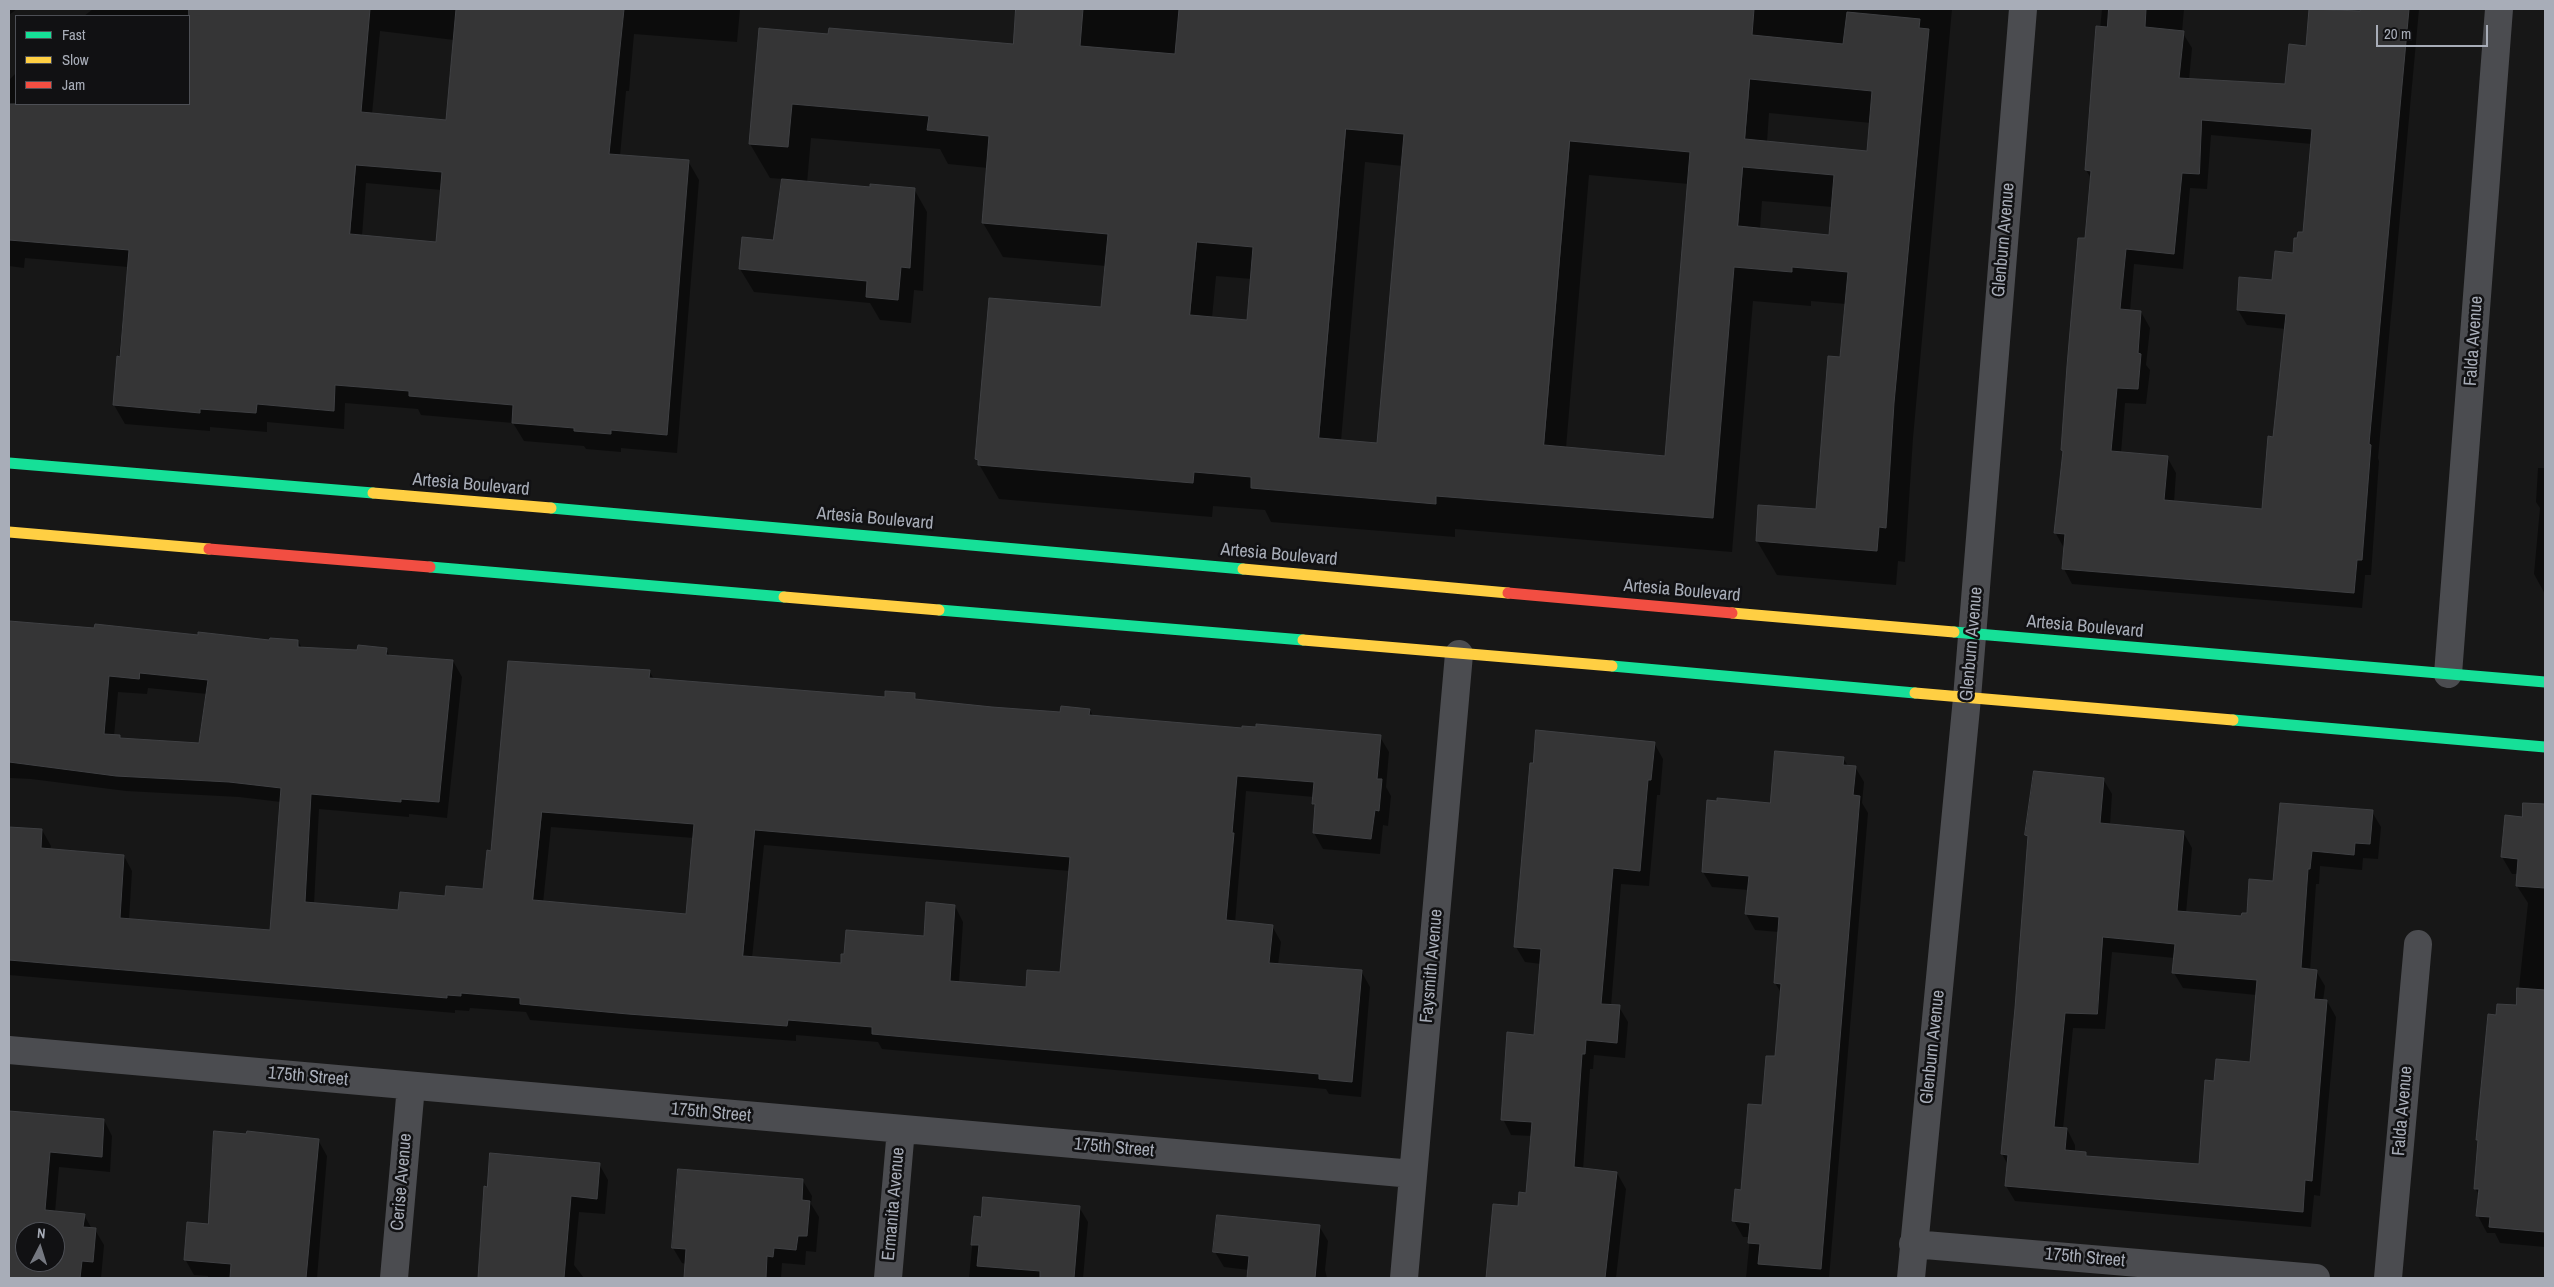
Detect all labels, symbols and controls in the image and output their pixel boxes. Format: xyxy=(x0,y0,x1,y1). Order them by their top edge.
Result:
legend xyxy=(15,15,190,105)
scale bar xyxy=(2379,15,2492,47)
text: 20 m xyxy=(2384,23,2411,44)
text: Fast xyxy=(62,24,85,45)
text: Slow xyxy=(62,49,89,70)
text: Jam xyxy=(62,74,85,95)
street label: Glenburn Avenue xyxy=(1988,182,2020,298)
street label: Falda Avenue xyxy=(2460,295,2488,387)
street label: Artesia Boulevard xyxy=(412,469,530,501)
street label: Artesia Boulevard xyxy=(816,503,934,535)
street label: Artesia Boulevard xyxy=(1220,539,1338,571)
street label: Artesia Boulevard xyxy=(1623,575,1741,607)
street label: Glenburn Avenue xyxy=(1956,586,1988,702)
street label: Artesia Boulevard xyxy=(2026,611,2144,643)
street label: Faysmith Avenue xyxy=(1416,908,1448,1024)
street label: Glenburn Avenue xyxy=(1916,989,1950,1105)
street label: 175th Street xyxy=(267,1063,349,1091)
street label: Falda Avenue xyxy=(2388,1065,2418,1157)
street label: 175th Street xyxy=(670,1099,752,1127)
street label: Cerise Avenue xyxy=(387,1133,417,1231)
street label: 175th Street xyxy=(1073,1134,1155,1162)
street label: Ermanita Avenue xyxy=(878,1146,910,1262)
north arrow xyxy=(15,1222,65,1272)
text: N xyxy=(36,1224,46,1242)
street label: 175th Street xyxy=(2044,1244,2126,1272)

